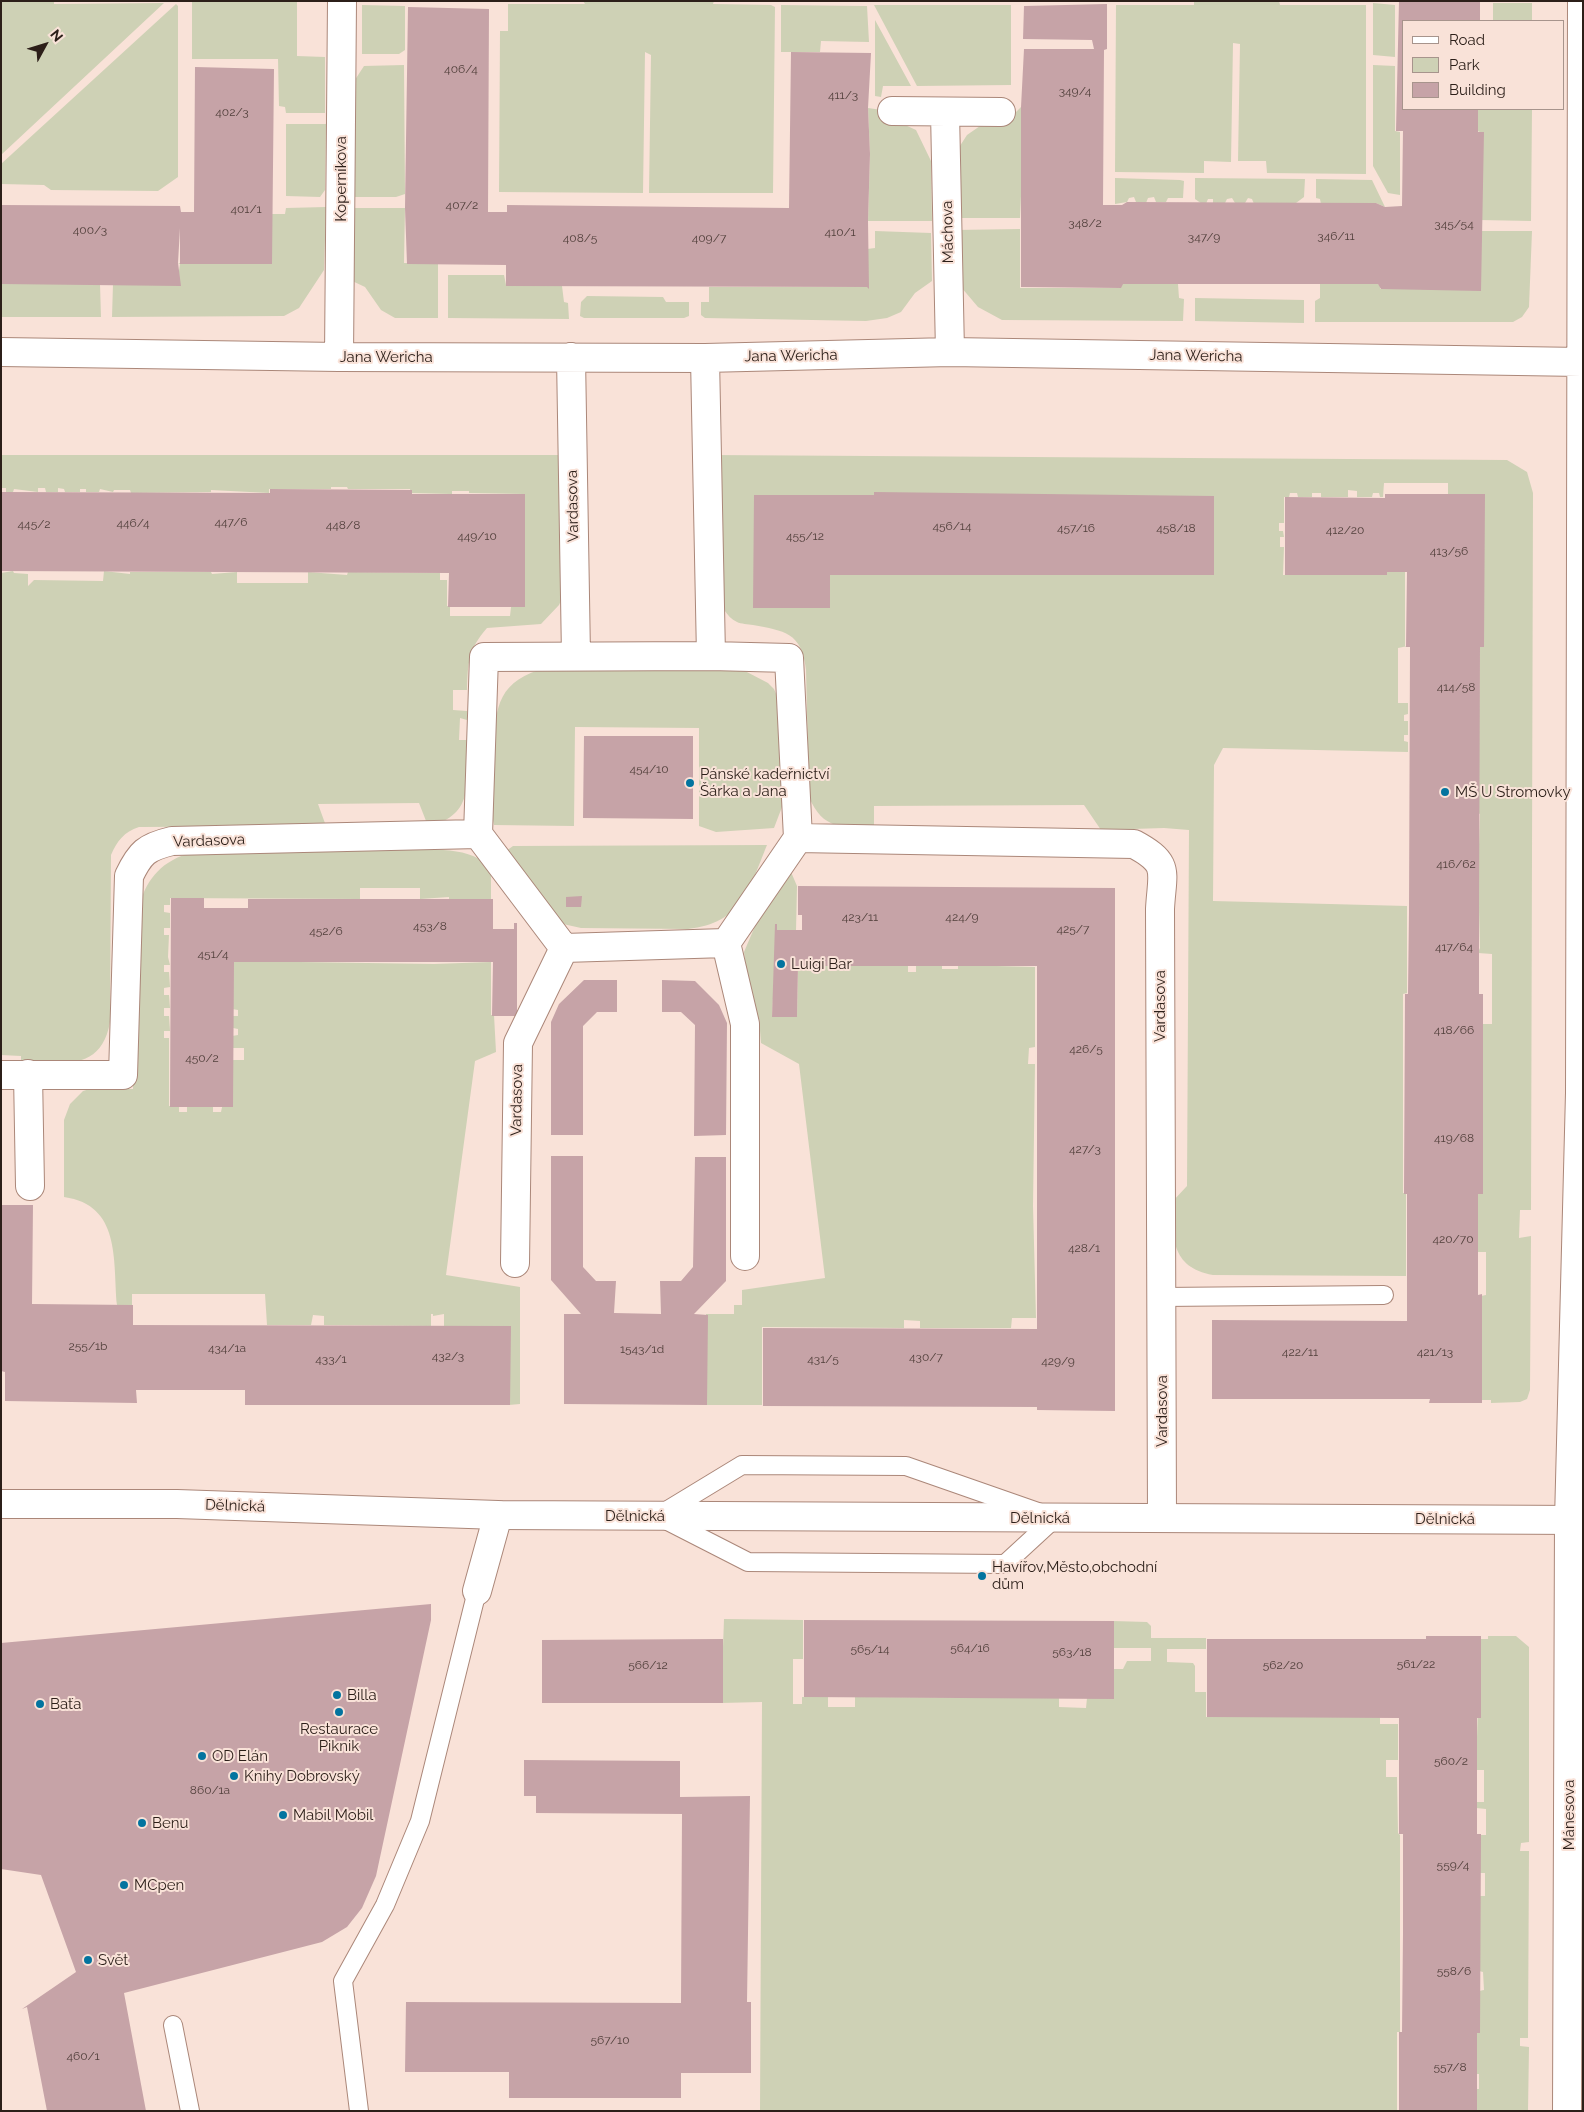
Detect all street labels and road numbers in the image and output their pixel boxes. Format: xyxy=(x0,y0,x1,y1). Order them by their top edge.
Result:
street label: Koperníkova xyxy=(332,136,350,222)
street label: Máchova xyxy=(938,200,958,264)
street label: Jana Wericha xyxy=(744,346,838,366)
street label: Jana Wericha xyxy=(1149,346,1243,366)
street label: Jana Wericha xyxy=(339,348,433,366)
street label: Vardasova xyxy=(563,470,583,542)
street label: Vardasova xyxy=(173,831,245,851)
street label: Vardasova xyxy=(1151,970,1169,1042)
street label: Vardasova xyxy=(507,1064,527,1136)
street label: Vardasova xyxy=(1153,1375,1171,1447)
street label: Dělnická xyxy=(205,1496,265,1516)
street label: Dělnická xyxy=(605,1507,665,1525)
street label: Dělnická xyxy=(1010,1509,1070,1527)
street label: Dělnická xyxy=(1415,1510,1475,1528)
street label: Mánesova xyxy=(1560,1780,1578,1850)

